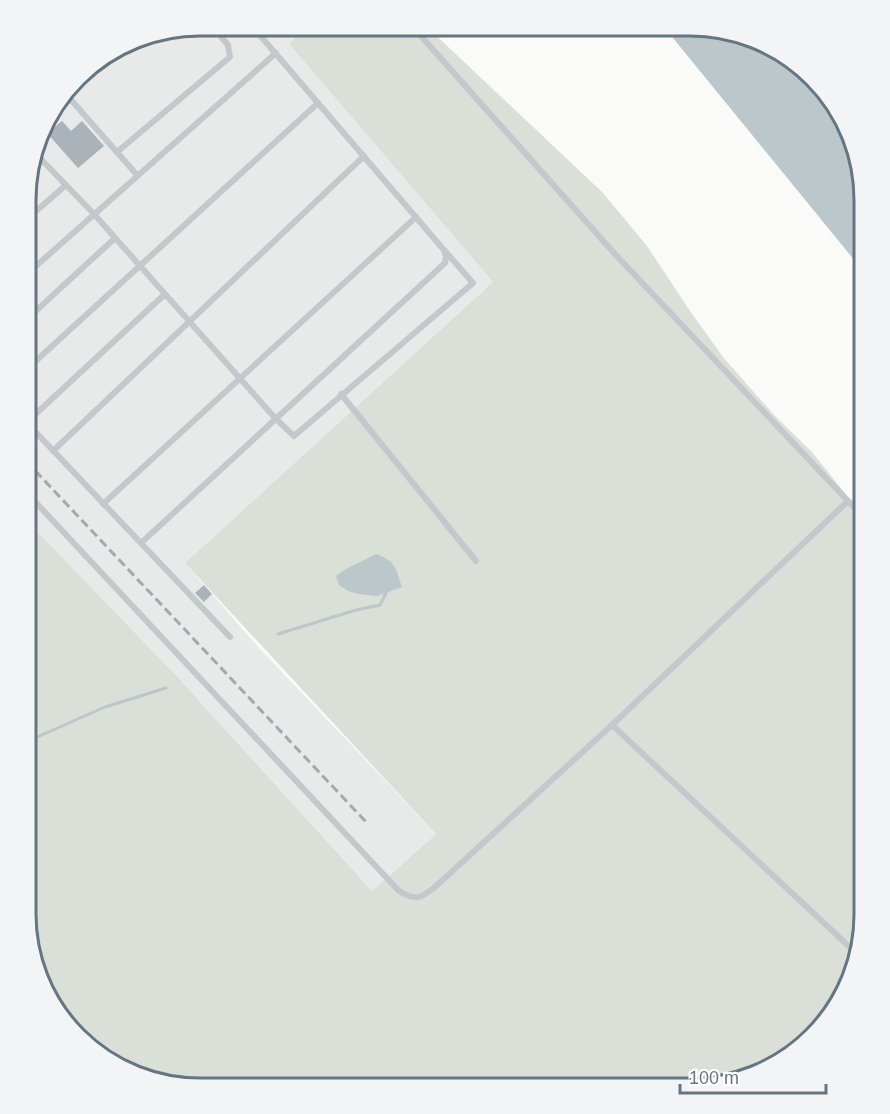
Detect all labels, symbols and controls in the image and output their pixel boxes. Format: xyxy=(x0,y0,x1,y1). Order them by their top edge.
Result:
scale bar xyxy=(680,1057,826,1095)
text: 100 m xyxy=(689,1068,739,1088)

